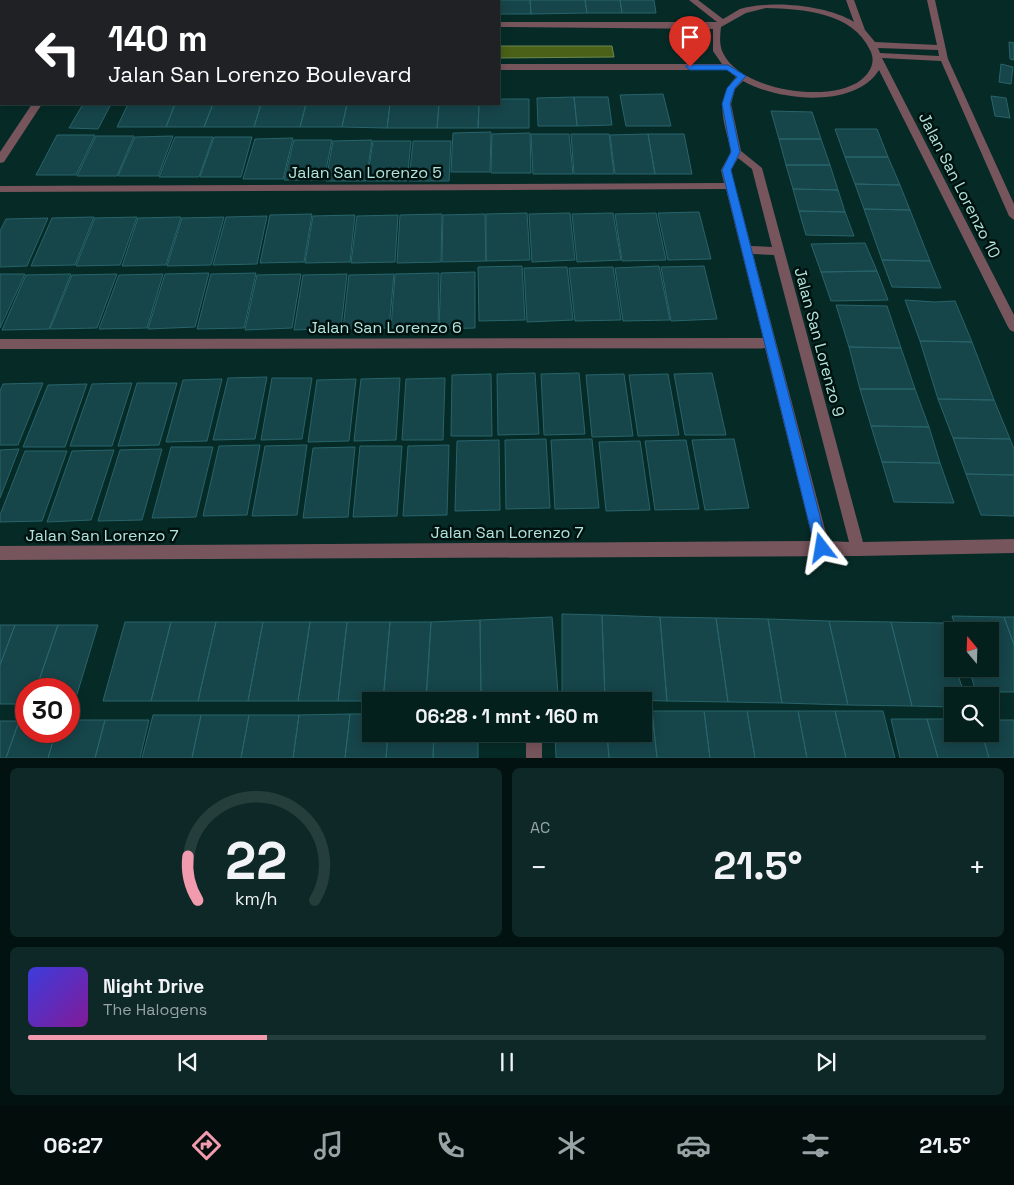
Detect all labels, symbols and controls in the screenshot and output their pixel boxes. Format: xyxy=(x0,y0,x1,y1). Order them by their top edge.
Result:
pin xyxy=(669,16,711,67)
text: 140 m xyxy=(108,17,208,61)
icon: left xyxy=(25,20,90,85)
icon: arrive xyxy=(676,23,704,51)
text: Jalan San Lorenzo Boulevard xyxy=(108,60,412,88)
street label: Jalan San Lorenzo 10 xyxy=(914,109,1005,262)
street label: Jalan San Lorenzo 5 xyxy=(288,162,442,183)
street label: Jalan San Lorenzo 9 xyxy=(789,265,850,419)
street label: Jalan San Lorenzo 6 xyxy=(308,317,462,338)
position arrow xyxy=(795,521,847,573)
street label: Jalan San Lorenzo 7 xyxy=(431,522,583,543)
street label: Jalan San Lorenzo 7 xyxy=(26,525,178,546)
north arrow xyxy=(944,622,999,678)
map controls xyxy=(944,622,999,742)
speed limit sign: 30 xyxy=(15,678,80,743)
button: search xyxy=(944,687,999,742)
text: 06:28 · 1 mnt · 160 m xyxy=(415,704,599,729)
text: AC xyxy=(530,817,550,838)
text: 22 xyxy=(225,828,287,894)
text: 21.5° xyxy=(714,842,802,890)
text: − xyxy=(530,849,547,885)
text: + xyxy=(969,849,986,885)
text: km/h xyxy=(235,887,277,910)
text: Night Drive xyxy=(103,974,204,999)
text: The Halogens xyxy=(103,999,207,1020)
icon: previous xyxy=(174,1048,202,1076)
icon: pause xyxy=(493,1048,521,1076)
icon: next xyxy=(812,1048,840,1076)
icon: directions xyxy=(189,1128,224,1163)
icon: music xyxy=(311,1128,346,1163)
icon: phone xyxy=(433,1128,468,1163)
icon: climate xyxy=(554,1128,589,1163)
icon: car xyxy=(676,1128,711,1163)
icon: filters xyxy=(798,1128,833,1163)
text: 06:27 xyxy=(43,1131,103,1159)
text: 21.5° xyxy=(919,1131,971,1159)

